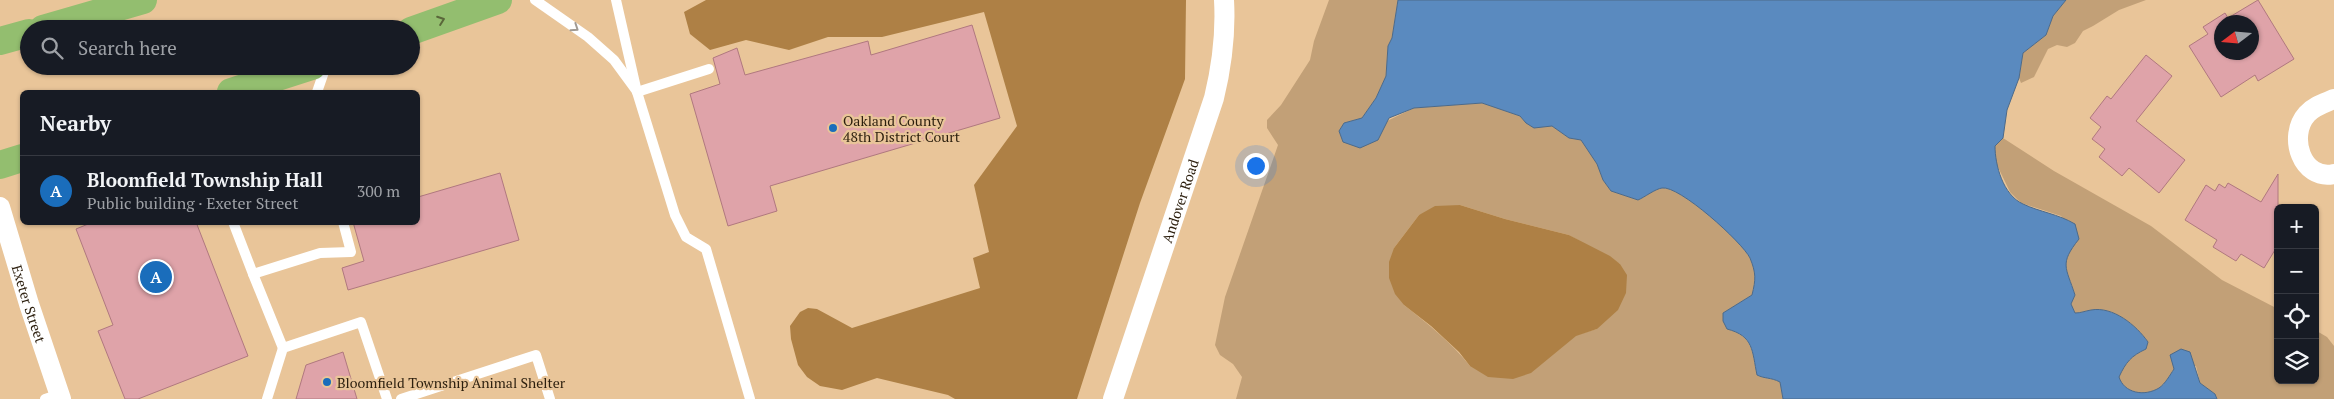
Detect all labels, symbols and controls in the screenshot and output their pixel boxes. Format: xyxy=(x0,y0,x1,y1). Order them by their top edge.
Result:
north arrow xyxy=(2214,15,2259,60)
one-way arrow xyxy=(436,16,445,26)
search box xyxy=(20,20,420,75)
one-way arrow xyxy=(569,22,579,31)
icon: search xyxy=(38,34,66,62)
text: Search here xyxy=(78,35,177,60)
text: Nearby xyxy=(40,109,111,137)
place label: Oakland County 48th District Court xyxy=(843,111,961,146)
marker: Oakland County 48th District Court xyxy=(827,122,839,134)
your location xyxy=(1243,153,1269,179)
street label: Andover Road xyxy=(1157,156,1202,245)
text: Bloomfield Township Hall xyxy=(87,167,323,192)
text: A xyxy=(50,180,62,202)
text: 300 m xyxy=(357,180,400,202)
text: Public building · Exeter Street xyxy=(87,192,298,214)
map controls xyxy=(2274,204,2319,384)
button: + xyxy=(2274,204,2319,249)
button: − xyxy=(2274,249,2319,294)
pin: A xyxy=(140,258,172,296)
street label: Exeter Street xyxy=(8,262,51,346)
button: locate xyxy=(2274,294,2319,339)
button: layers xyxy=(2274,339,2319,384)
place label: Bloomfield Township Animal Shelter xyxy=(337,373,566,392)
marker: Bloomfield Township Animal Shelter xyxy=(321,376,333,388)

